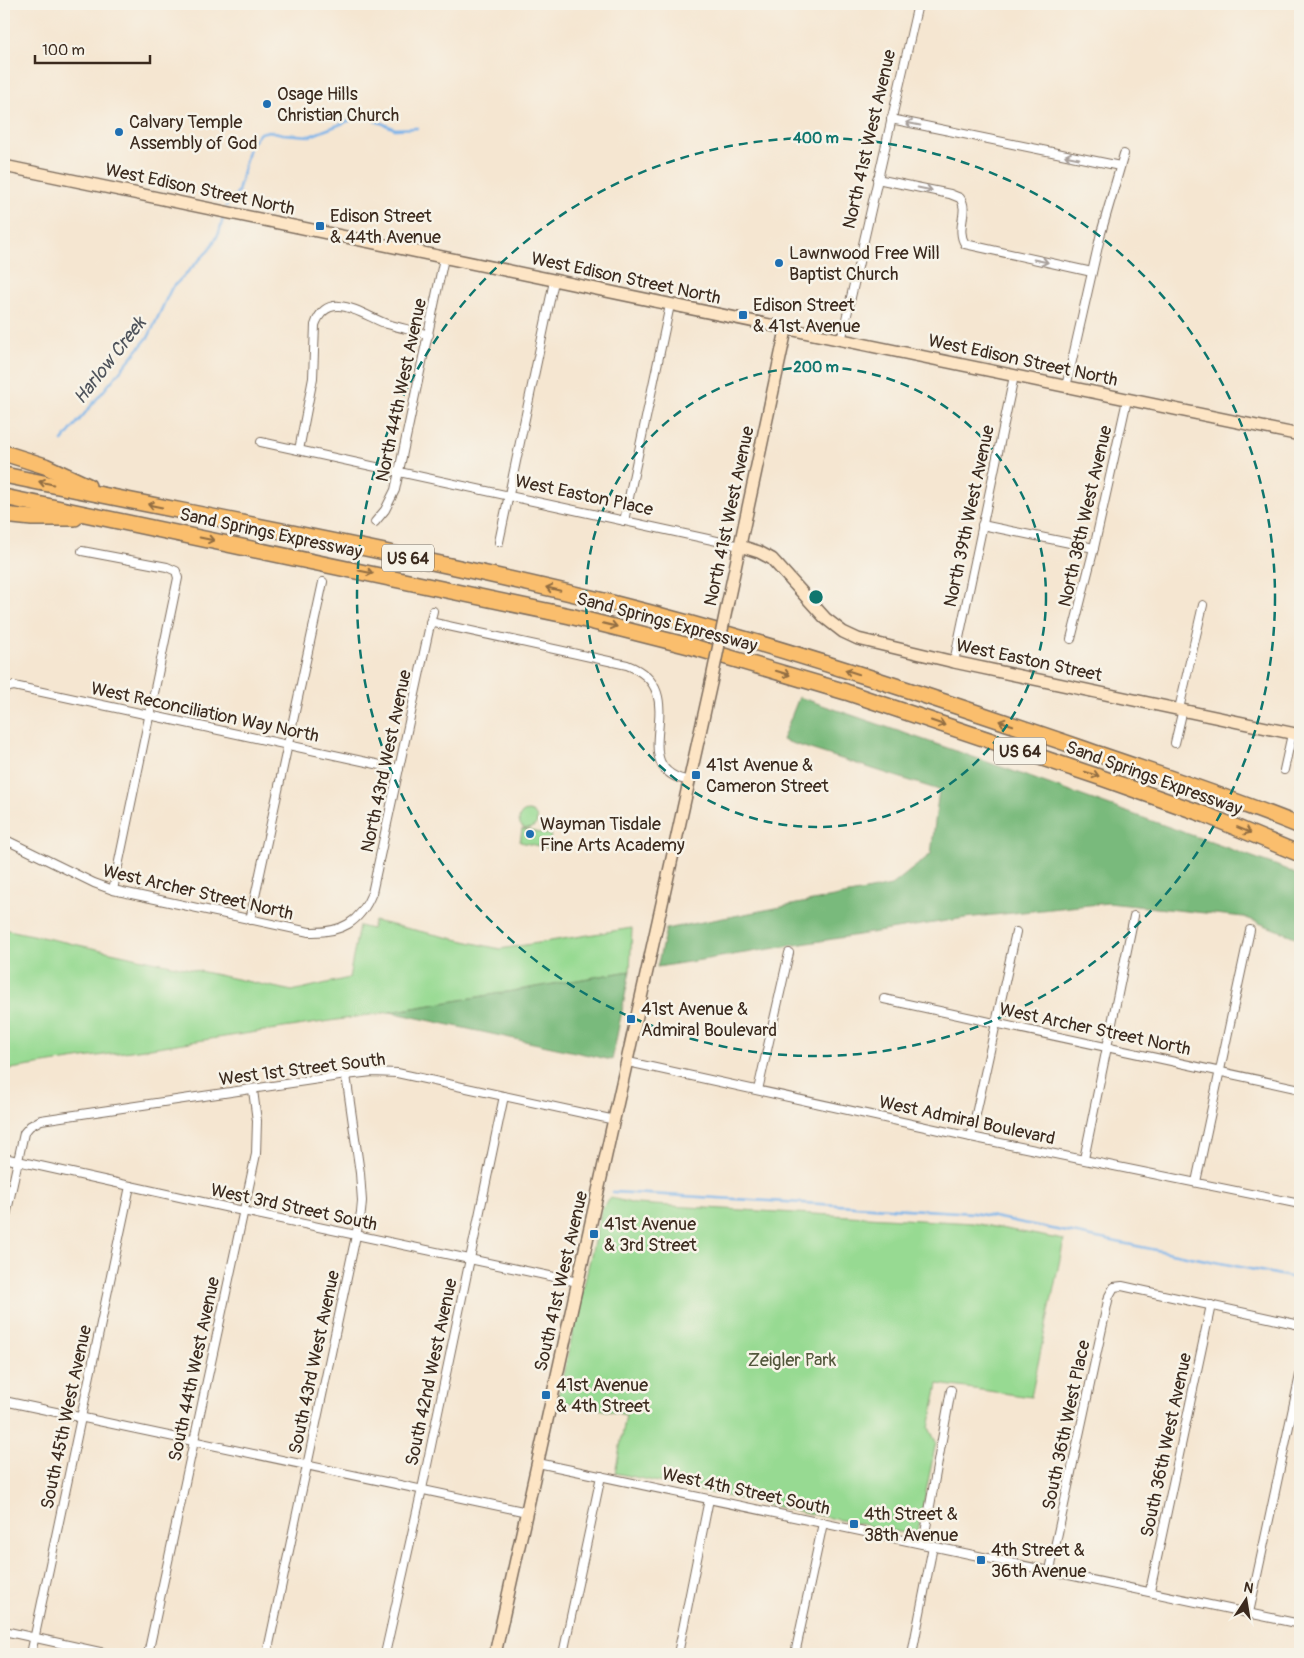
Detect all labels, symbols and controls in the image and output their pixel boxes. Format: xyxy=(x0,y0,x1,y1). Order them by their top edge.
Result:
scale bar xyxy=(35,32,150,64)
text: 100 m xyxy=(42,41,85,60)
street label: North 41st West Avenue xyxy=(838,47,901,231)
place label: Osage Hills Christian Church xyxy=(277,83,399,127)
marker: Osage Hills Christian Church xyxy=(261,98,273,110)
place label: Calvary Temple Assembly of God xyxy=(129,111,257,155)
one-way arrow xyxy=(906,119,922,128)
marker: Calvary Temple Assembly of God xyxy=(113,126,125,138)
text: 400 m xyxy=(793,129,839,148)
one-way arrow xyxy=(1065,151,1081,161)
street label: West Edison Street North xyxy=(103,158,297,221)
one-way arrow xyxy=(916,185,932,194)
place label: Edison Street & 44th Avenue xyxy=(330,205,441,249)
marker: Edison Street & 44th Avenue xyxy=(314,220,326,232)
place label: Lawnwood Free Will Baptist Church xyxy=(789,242,940,286)
street label: West Edison Street North xyxy=(529,247,723,310)
one-way arrow xyxy=(1032,256,1048,266)
marker: Lawnwood Free Will Baptist Church xyxy=(773,257,785,269)
place label: Edison Street & 41st Avenue xyxy=(753,294,860,338)
street label: North 44th West Avenue xyxy=(371,296,432,484)
marker: Edison Street & 41st Avenue xyxy=(737,309,749,321)
water label: Harlow Creek xyxy=(68,311,153,409)
street label: West Edison Street North xyxy=(926,329,1120,392)
text: 200 m xyxy=(793,358,839,377)
street label: North 39th West Avenue xyxy=(939,423,1000,609)
street label: North 38th West Avenue xyxy=(1053,423,1118,609)
street label: North 41st West Avenue xyxy=(699,424,760,608)
street label: West Easton Place xyxy=(513,470,655,521)
one-way arrow xyxy=(39,478,55,488)
one-way arrow xyxy=(147,501,163,510)
street label: Sand Springs Expressway xyxy=(177,503,365,564)
one-way arrow xyxy=(198,535,214,544)
road number: US 64 xyxy=(382,544,434,572)
one-way arrow xyxy=(357,567,373,577)
one-way arrow xyxy=(546,584,562,593)
street label: Sand Springs Expressway xyxy=(574,587,760,658)
centre of rings xyxy=(807,588,825,606)
one-way arrow xyxy=(601,621,617,630)
street label: West Easton Street xyxy=(954,634,1105,687)
one-way arrow xyxy=(844,667,860,677)
street label: North 43rd West Avenue xyxy=(356,668,417,854)
one-way arrow xyxy=(775,668,791,678)
street label: West Reconciliation Way North xyxy=(89,677,321,748)
one-way arrow xyxy=(999,718,1015,728)
one-way arrow xyxy=(929,719,945,728)
street label: Sand Springs Expressway xyxy=(1062,736,1245,821)
road number: US 64 xyxy=(994,738,1046,764)
place label: 41st Avenue & Cameron Street xyxy=(706,754,830,798)
marker: 41st Avenue & Cameron Street xyxy=(690,769,702,781)
one-way arrow xyxy=(1083,770,1099,780)
place label: Wayman Tisdale Fine Arts Academy xyxy=(540,813,685,857)
one-way arrow xyxy=(1236,826,1251,836)
marker: Wayman Tisdale Fine Arts Academy xyxy=(524,828,536,840)
street label: West Archer Street North xyxy=(100,859,295,926)
place label: 41st Avenue & Admiral Boulevard xyxy=(641,998,777,1042)
street label: West Archer Street North xyxy=(997,998,1193,1061)
marker: 41st Avenue & Admiral Boulevard xyxy=(625,1013,637,1025)
street label: West 1st Street South xyxy=(218,1048,387,1091)
street label: West Admiral Boulevard xyxy=(877,1091,1057,1150)
street label: West 3rd Street South xyxy=(208,1179,379,1236)
street label: South 41st West Avenue xyxy=(530,1189,593,1373)
place label: 41st Avenue & 3rd Street xyxy=(604,1213,698,1257)
marker: 41st Avenue & 3rd Street xyxy=(588,1228,600,1240)
street label: South 43rd West Avenue xyxy=(284,1268,345,1456)
street label: South 44th West Avenue xyxy=(164,1275,225,1463)
street label: South 42nd West Avenue xyxy=(400,1276,463,1468)
street label: South 45th West Avenue xyxy=(36,1323,97,1511)
street label: South 36th West Place xyxy=(1037,1338,1096,1512)
park label: Zeigler Park xyxy=(748,1349,837,1372)
street label: South 36th West Avenue xyxy=(1136,1351,1197,1539)
place label: 41st Avenue & 4th Street xyxy=(556,1374,651,1418)
marker: 41st Avenue & 4th Street xyxy=(540,1389,552,1401)
street label: West 4th Street South xyxy=(660,1462,832,1521)
place label: 4th Street & 38th Avenue xyxy=(864,1503,958,1547)
marker: 4th Street & 38th Avenue xyxy=(848,1518,860,1530)
place label: 4th Street & 36th Avenue xyxy=(991,1539,1087,1583)
marker: 4th Street & 36th Avenue xyxy=(975,1554,987,1566)
north arrow xyxy=(1222,1576,1272,1626)
text: N xyxy=(1242,1578,1255,1597)

